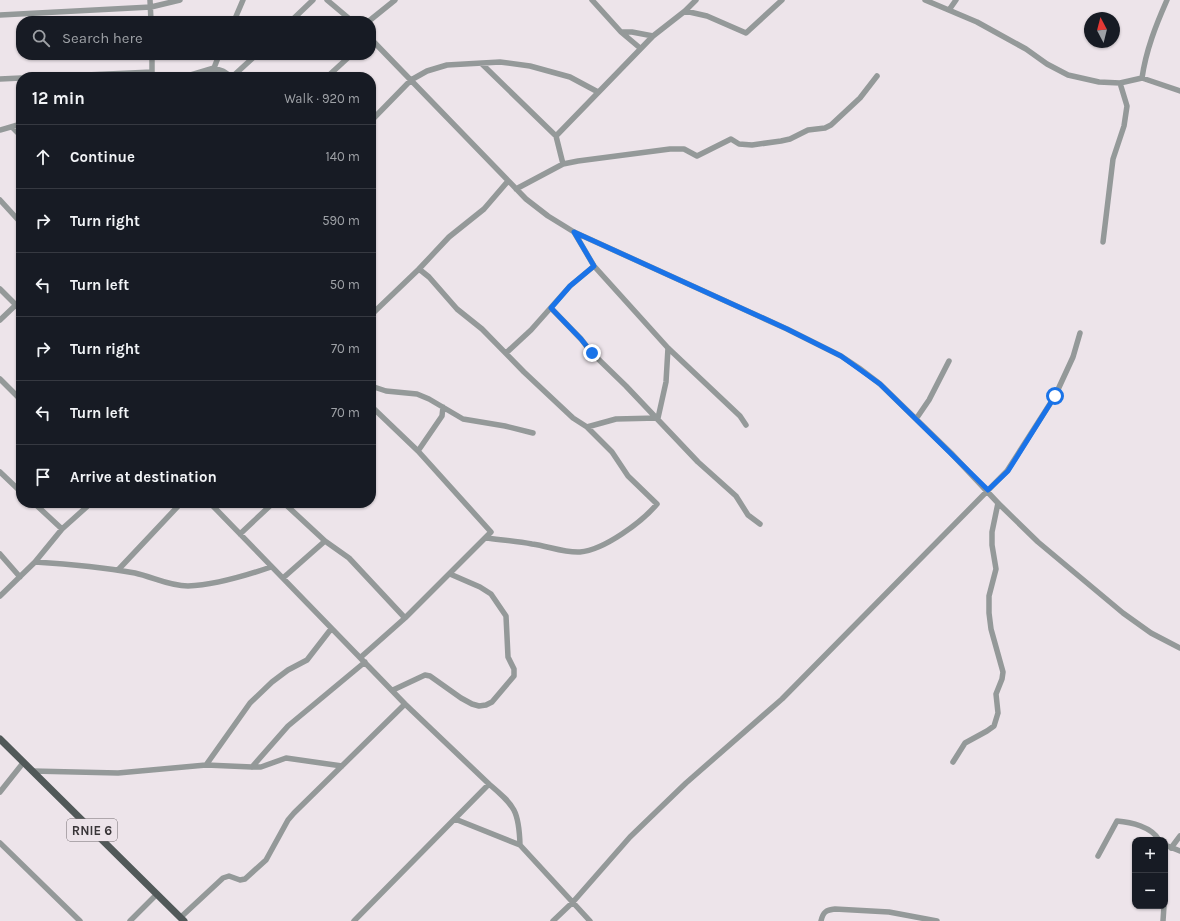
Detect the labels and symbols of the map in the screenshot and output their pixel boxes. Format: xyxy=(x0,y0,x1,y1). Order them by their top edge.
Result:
north arrow xyxy=(1084,12,1120,48)
route end xyxy=(583,344,601,362)
route start xyxy=(1046,387,1064,405)
road number: RNIE 6 xyxy=(67,819,117,841)

